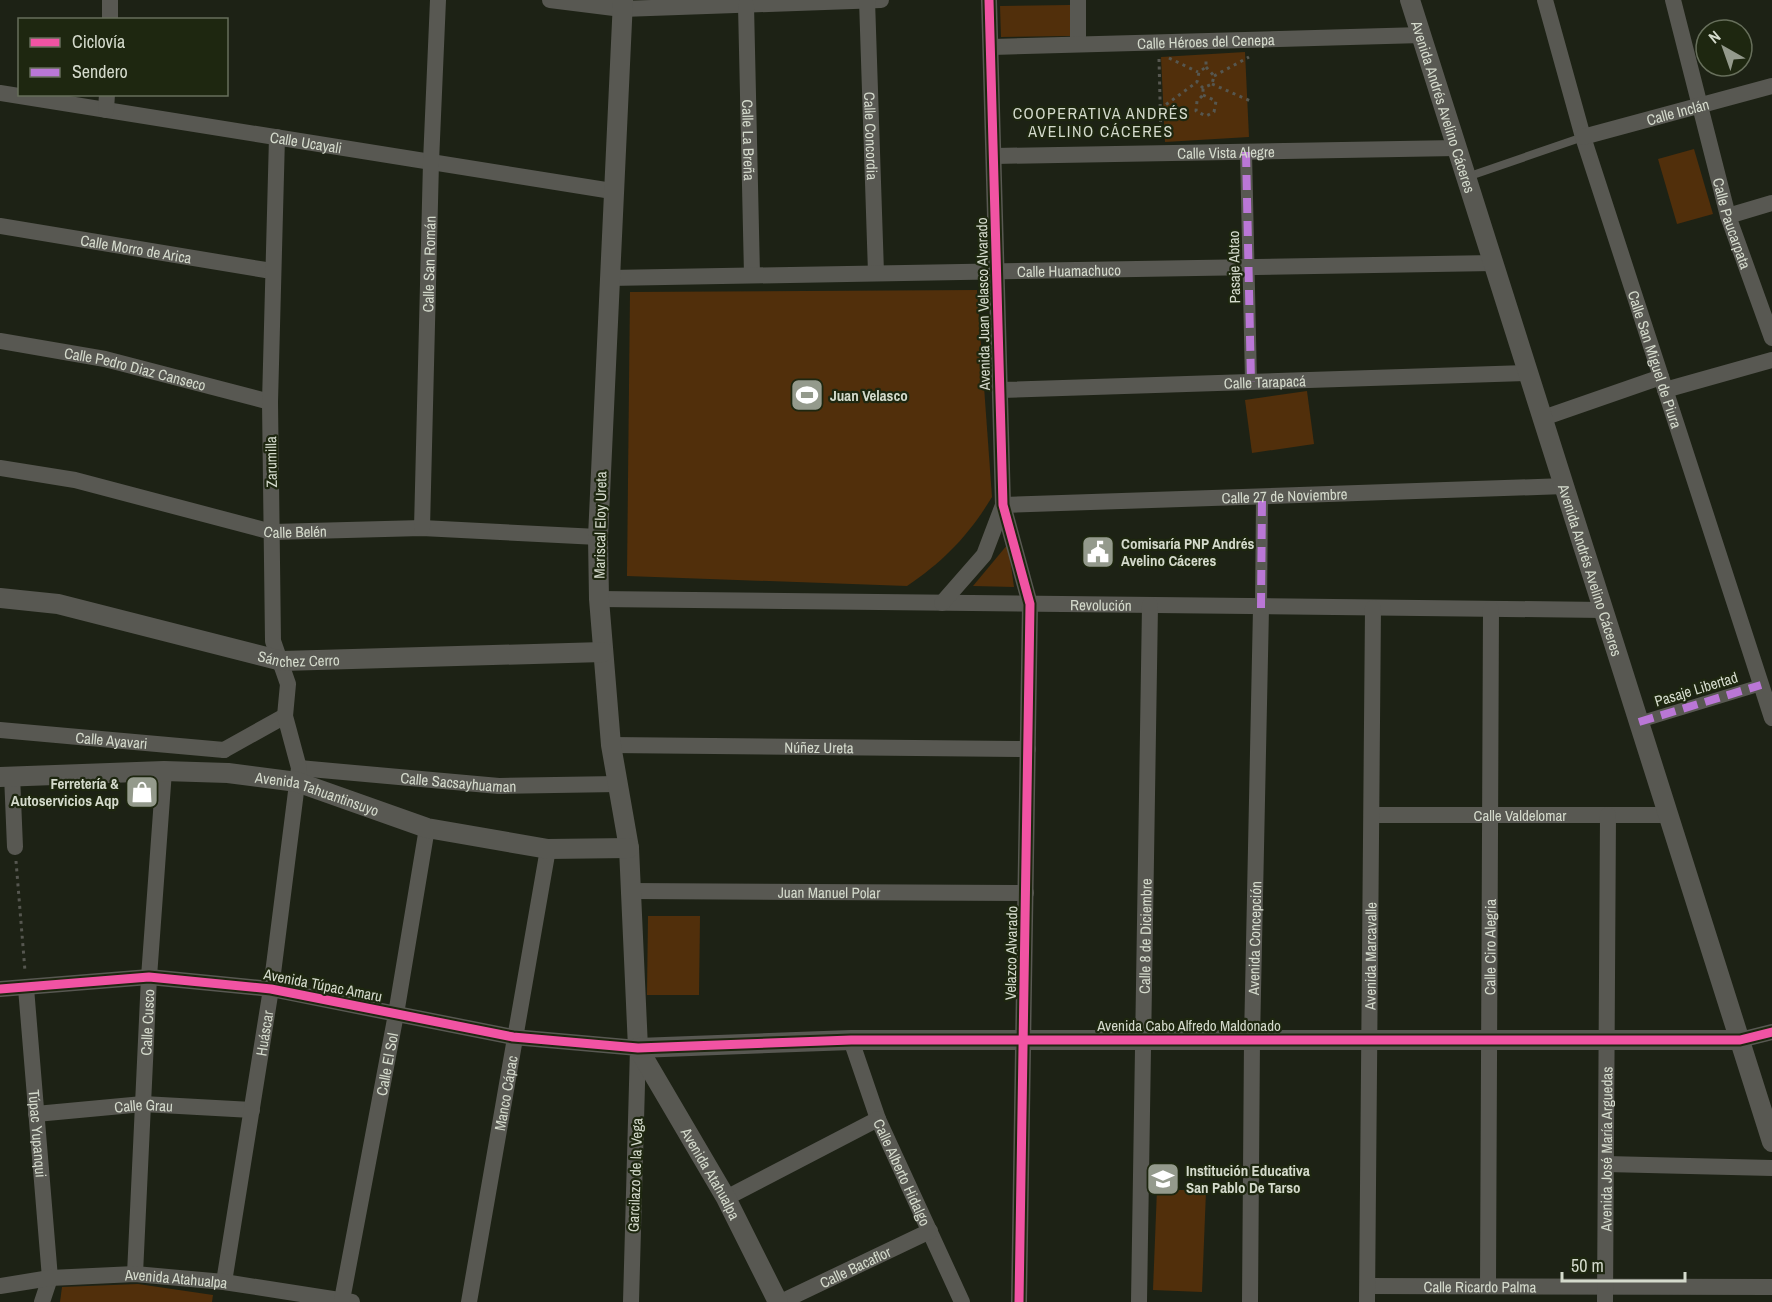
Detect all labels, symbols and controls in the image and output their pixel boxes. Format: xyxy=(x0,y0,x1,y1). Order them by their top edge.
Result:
street label: Avenida Andrés Avelino Cáceres xyxy=(1406,17,1481,196)
legend xyxy=(18,18,228,96)
north arrow xyxy=(1694,18,1754,78)
text: N xyxy=(1704,25,1725,48)
text: Ciclovía xyxy=(72,29,125,54)
street label: Calle Héroes del Cenepa xyxy=(1137,29,1275,53)
text: Sendero xyxy=(72,59,128,84)
street label: Calle Concordia xyxy=(860,91,883,181)
street label: Calle Inclán xyxy=(1644,93,1711,130)
street label: Calle La Breña xyxy=(738,99,760,181)
district label: COOPERATIVA ANDRÉS AVELINO CÁCERES xyxy=(1013,102,1189,142)
street label: Calle Ucayali xyxy=(269,126,344,158)
street label: Calle Vista Alegre xyxy=(1177,141,1275,163)
street label: Calle Paucarpata xyxy=(1708,176,1757,272)
street label: Calle San Román xyxy=(417,216,440,313)
street label: Avenida Juan Velasco Alvarado xyxy=(971,217,995,392)
street label: Calle Morro de Arica xyxy=(79,229,193,268)
street label: Pasaje Abtao xyxy=(1223,230,1245,303)
street label: Calle Huamachuco xyxy=(1017,259,1121,282)
street label: Calle San Miguel de Piura xyxy=(1623,288,1688,431)
street label: Calle Pedro Diaz Canseco xyxy=(63,342,208,395)
street label: Calle Tarapacá xyxy=(1223,370,1306,393)
sports icon: Juan Velasco xyxy=(789,377,825,413)
place label: Juan Velasco xyxy=(830,385,908,406)
street label: Zarumilla xyxy=(260,436,282,488)
street label: Mariscal Eloy Ureta xyxy=(589,471,611,579)
street label: Avenida Andrés Avelino Cáceres xyxy=(1553,480,1628,659)
street label: Calle 27 de Noviembre xyxy=(1221,483,1348,508)
street label: Calle Belén xyxy=(261,520,327,542)
place label: Comisaría PNP Andrés Avelino Cáceres xyxy=(1121,533,1254,571)
public building icon: Comisaría PNP Andrés Avelino Cáceres xyxy=(1080,534,1116,570)
street label: Revolución xyxy=(1070,594,1132,615)
street label: Sánchez Cerro xyxy=(256,645,340,672)
street label: Pasaje Libertad xyxy=(1652,666,1740,712)
street label: Calle Ayavari xyxy=(75,726,149,754)
street label: Núñez Ureta xyxy=(784,736,854,758)
street label: Avenida Tahuantinsuyo xyxy=(253,766,382,821)
street label: Calle Sacsayhuaman xyxy=(399,767,517,797)
place label: Ferretería & Autoservicios Aqp xyxy=(11,773,119,811)
shop icon: Ferretería & Autoservicios Aqp xyxy=(124,774,160,810)
street label: Calle Valdelomar xyxy=(1474,805,1566,826)
street label: Calle 8 de Diciembre xyxy=(1133,878,1156,994)
street label: Juan Manuel Polar xyxy=(778,881,880,903)
street label: Avenida Concepción xyxy=(1242,881,1266,996)
street label: Calle Ciro Alegria xyxy=(1479,899,1500,995)
street label: Avenida Marcavalle xyxy=(1359,902,1381,1011)
street label: Velazco Alvarado xyxy=(1000,905,1022,1000)
street label: Avenida Túpac Amaru xyxy=(261,963,384,1007)
street label: Calle Cusco xyxy=(135,988,159,1056)
street label: Huáscar xyxy=(250,1009,278,1057)
street label: Avenida Cabo Alfredo Maldonado xyxy=(1096,1015,1281,1036)
street label: Calle El Sol xyxy=(370,1031,403,1097)
street label: Manco Cápac xyxy=(489,1054,522,1132)
street label: Avenida José María Arguedas xyxy=(1595,1067,1617,1232)
street label: Túpac Yupanqui xyxy=(24,1089,52,1178)
street label: Calle Grau xyxy=(113,1093,173,1117)
street label: Calle Alberto Hidalgo xyxy=(869,1115,936,1229)
street label: Garcilazo de la Vega xyxy=(623,1117,647,1232)
street label: Avenida Atahualpa xyxy=(676,1123,746,1223)
place label: Institución Educativa San Pablo De Tarso xyxy=(1186,1160,1310,1198)
school or university icon: Institución Educativa San Pablo De Tarso xyxy=(1145,1161,1181,1197)
street label: Calle Bacaflor xyxy=(816,1241,894,1293)
scale bar xyxy=(1562,1245,1685,1283)
text: 50 m xyxy=(1571,1253,1604,1278)
street label: Avenida Atahualpa xyxy=(123,1263,229,1293)
street label: Calle Ricardo Palma xyxy=(1424,1276,1537,1297)

